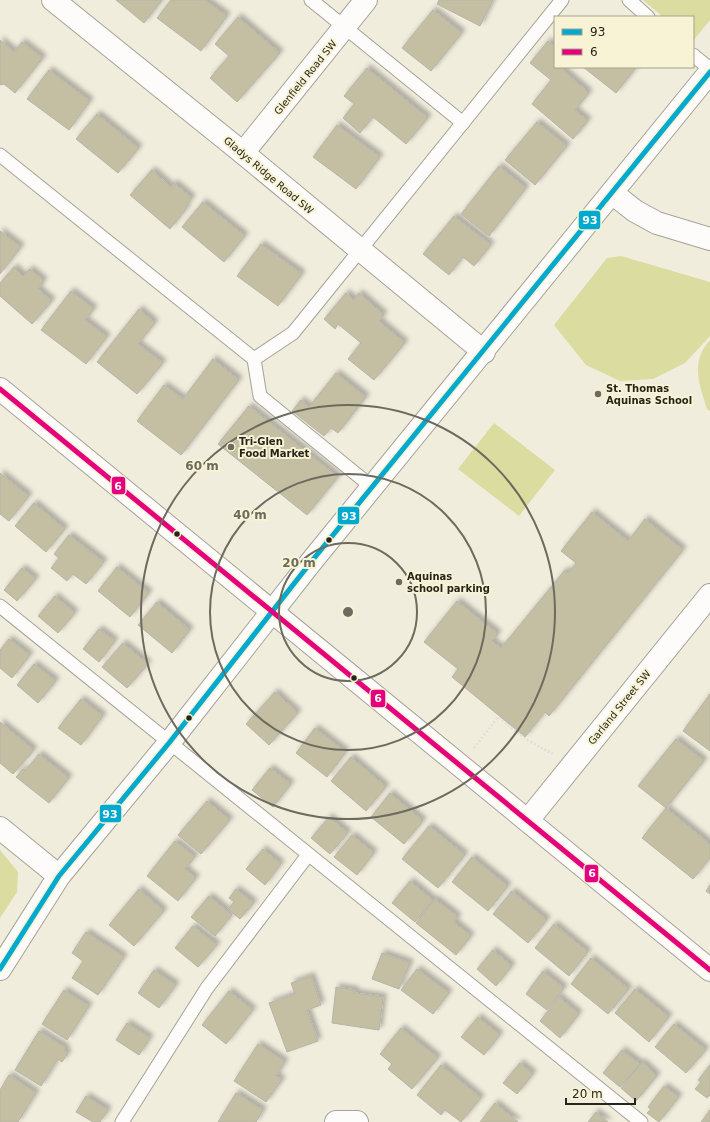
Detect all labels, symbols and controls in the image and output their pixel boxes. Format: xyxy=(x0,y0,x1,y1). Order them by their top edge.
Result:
legend xyxy=(554,16,694,68)
text: 93 xyxy=(590,25,605,39)
street label: Glenfield Road SW xyxy=(272,38,339,117)
text: 6 xyxy=(590,45,598,59)
street label: Gladys Ridge Road SW xyxy=(222,135,316,216)
line badge: 93 xyxy=(578,210,601,230)
text: 93 xyxy=(582,214,598,227)
place label: St. Thomas Aquinas School xyxy=(606,383,692,406)
marker: St. Thomas Aquinas School xyxy=(593,389,603,399)
place label: Tri-Glen Food Market xyxy=(239,436,310,459)
marker: Tri-Glen Food Market xyxy=(226,442,236,452)
text: 60 m xyxy=(185,459,219,473)
line badge: 6 xyxy=(111,476,126,495)
text: 6 xyxy=(114,480,122,493)
line badge: 93 xyxy=(337,506,360,525)
text: 40 m xyxy=(233,508,267,522)
text: 93 xyxy=(341,510,357,523)
unlabelled marker xyxy=(172,529,182,539)
unlabelled marker xyxy=(324,535,334,545)
text: 20 m xyxy=(282,556,316,570)
place label: Aquinas school parking xyxy=(407,571,490,594)
marker: Aquinas school parking xyxy=(394,577,404,587)
centre of rings xyxy=(341,605,355,619)
street label: Garland Street SW xyxy=(586,668,653,747)
unlabelled marker xyxy=(349,673,359,683)
line badge: 6 xyxy=(370,689,386,708)
text: 6 xyxy=(374,692,382,705)
unlabelled marker xyxy=(184,713,194,723)
line badge: 93 xyxy=(99,804,122,823)
text: 93 xyxy=(102,808,118,821)
line badge: 6 xyxy=(584,864,599,883)
text: 6 xyxy=(588,867,596,880)
scale bar xyxy=(566,1080,635,1106)
text: 20 m xyxy=(572,1087,603,1101)

